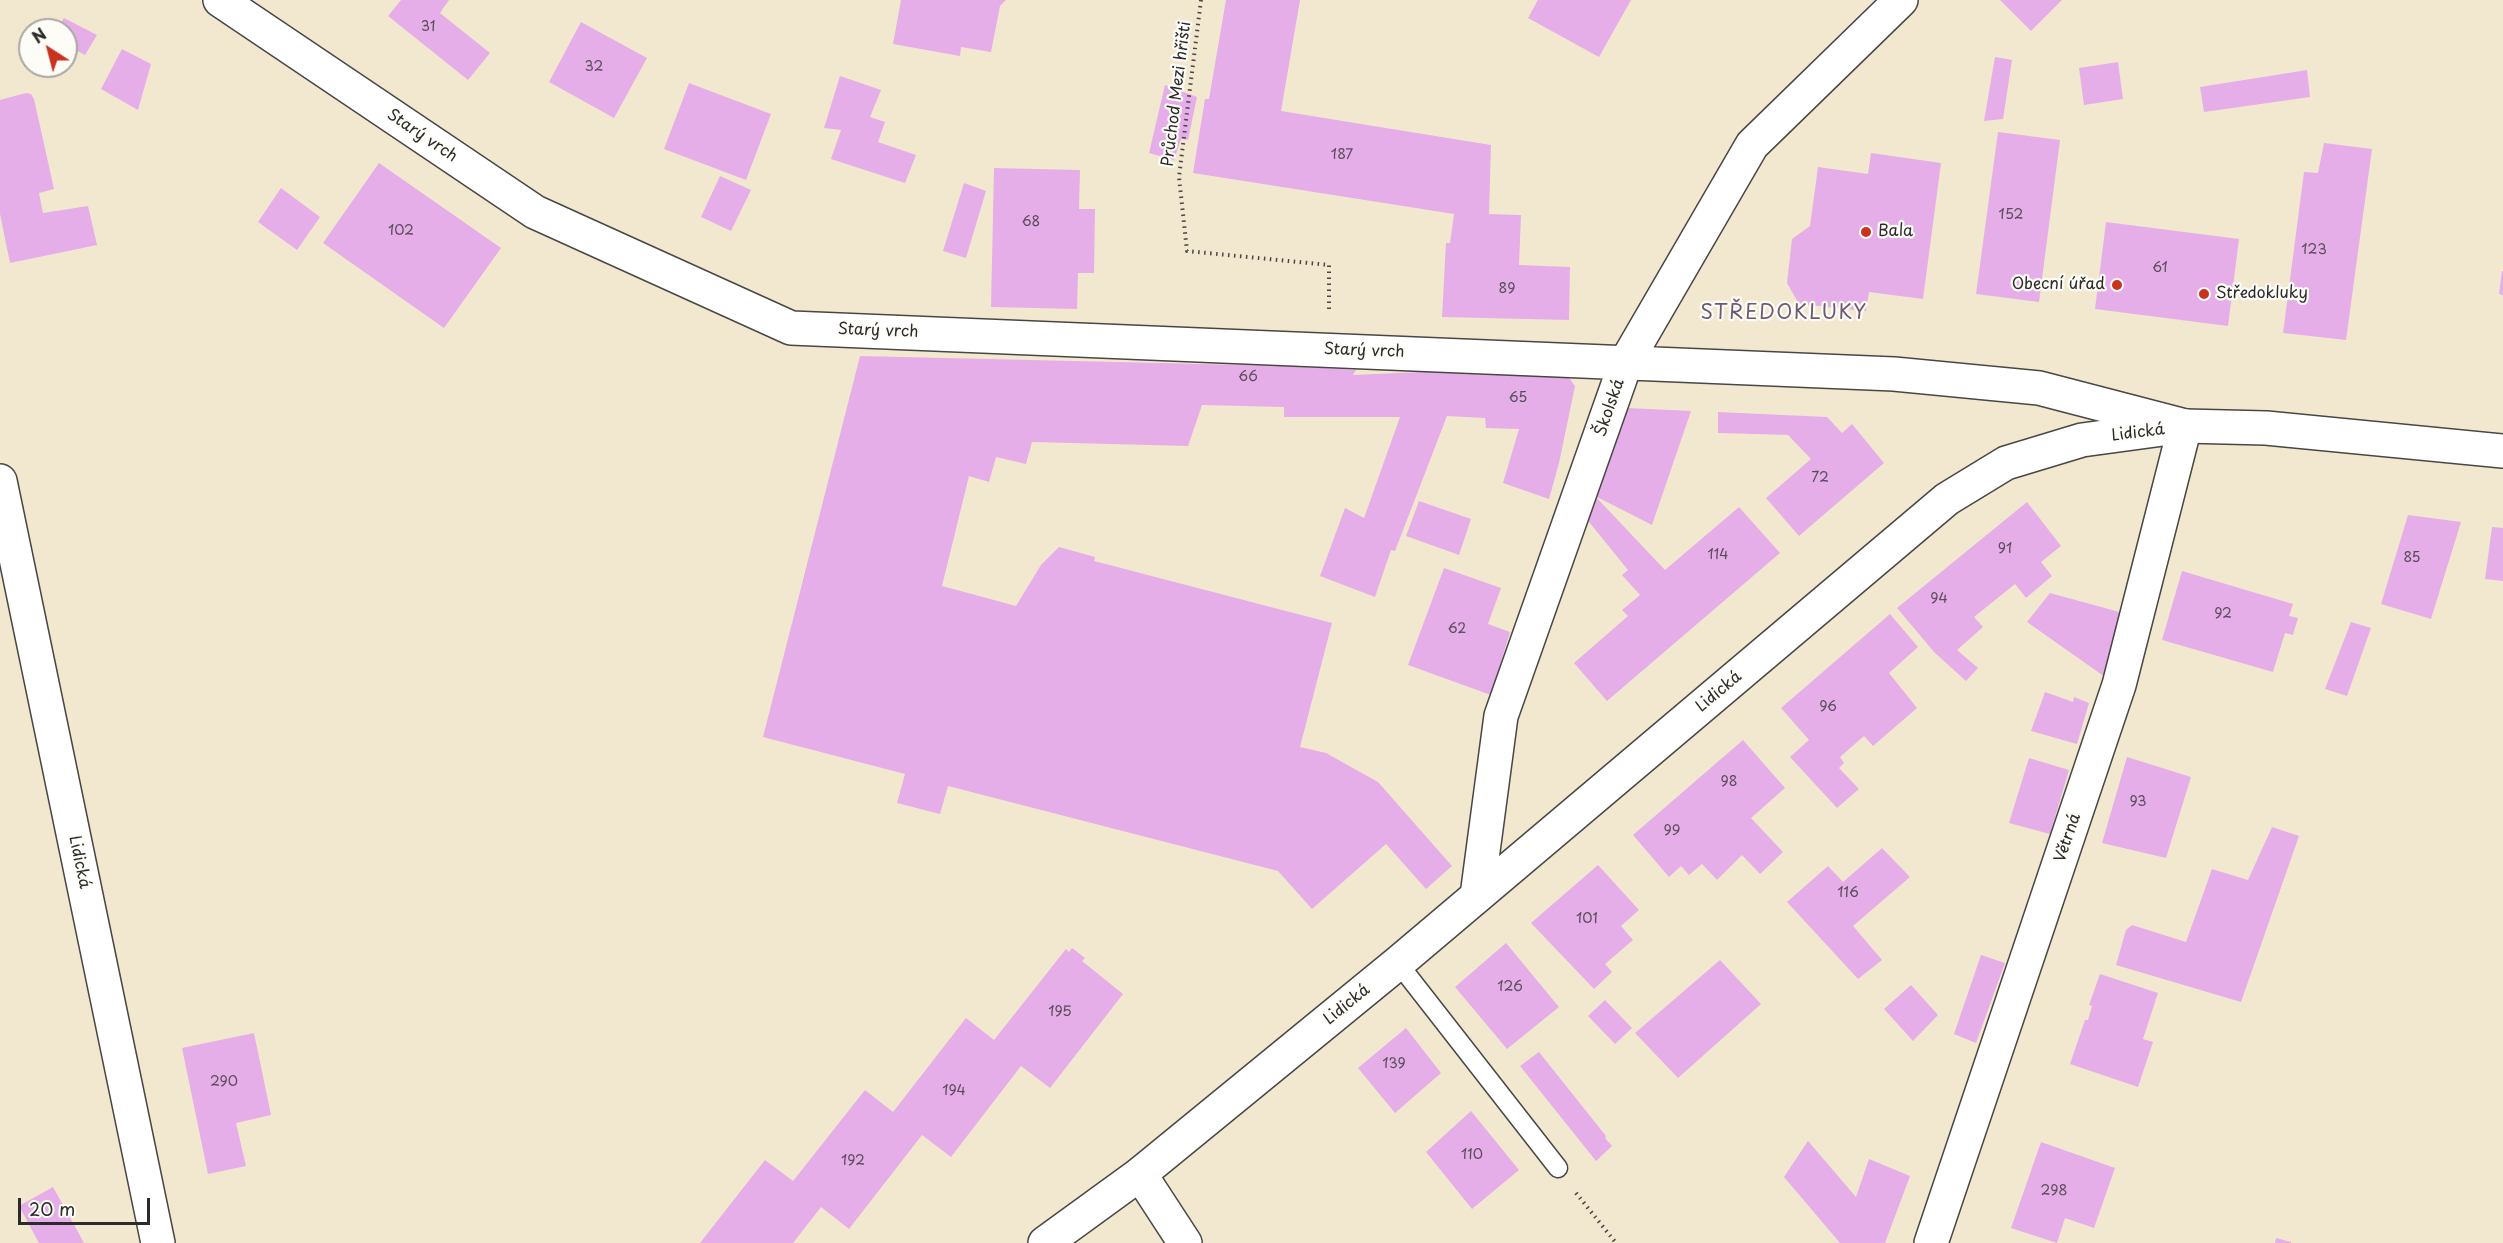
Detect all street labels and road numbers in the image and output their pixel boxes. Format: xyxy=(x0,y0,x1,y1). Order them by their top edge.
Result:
street label: Průchod Mezi hřišti xyxy=(1159,20,1195,168)
street label: Starý vrch xyxy=(383,105,461,167)
street label: Starý vrch xyxy=(837,320,919,342)
street label: Starý vrch xyxy=(1323,340,1405,362)
street label: Školská xyxy=(1591,377,1629,439)
street label: Lidická xyxy=(2110,420,2166,446)
street label: Lidická xyxy=(1692,667,1746,717)
street label: Větrná xyxy=(2051,811,2085,865)
street label: Lidická xyxy=(64,834,94,890)
street label: Lidická xyxy=(1320,981,1374,1029)

